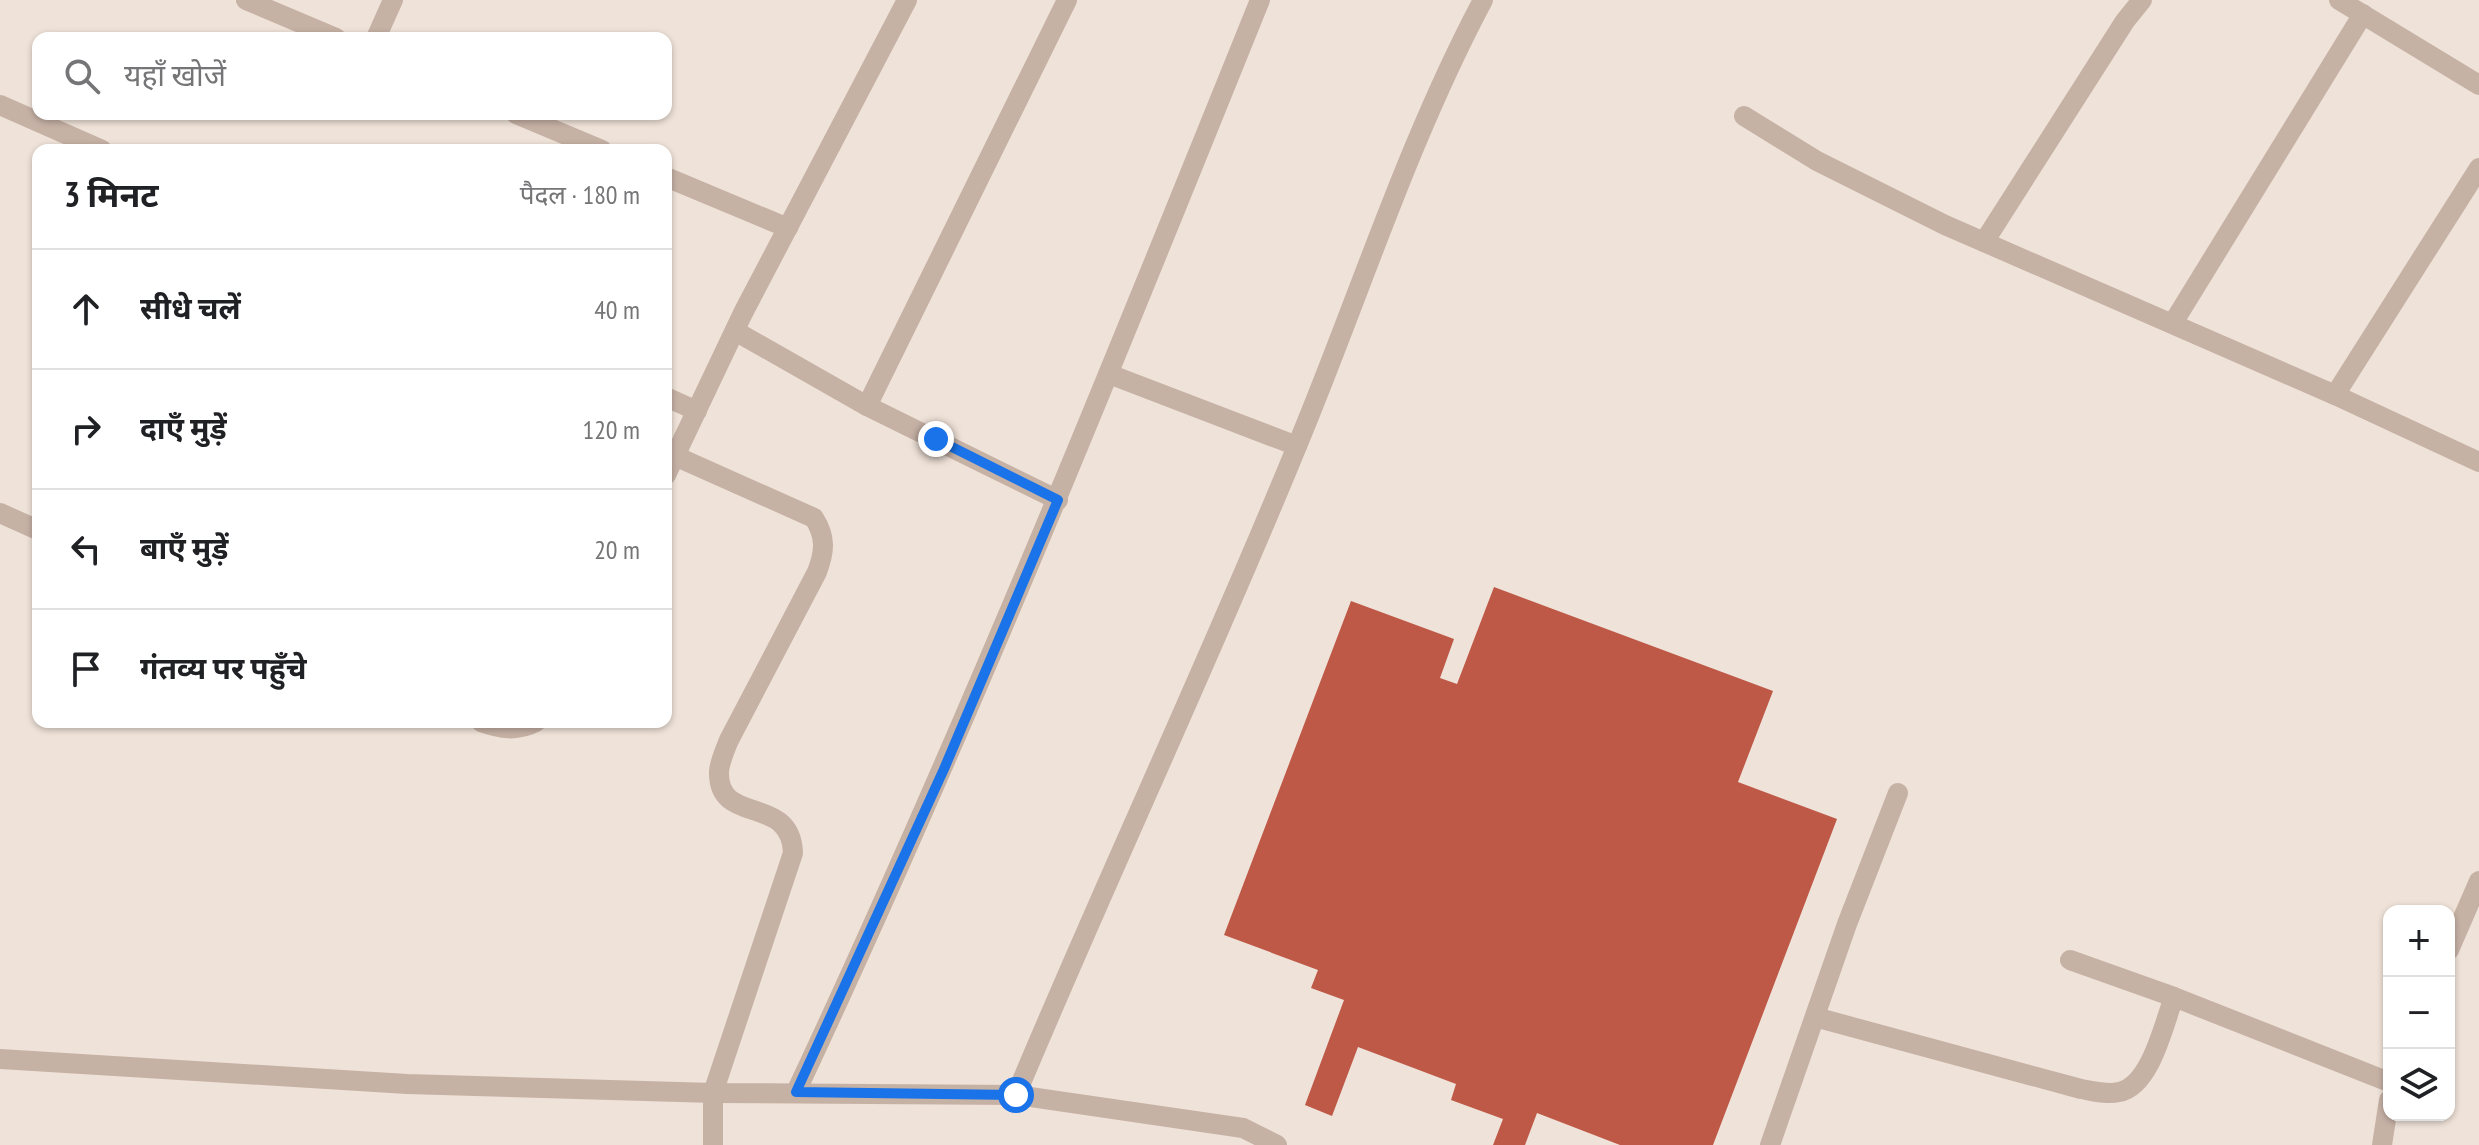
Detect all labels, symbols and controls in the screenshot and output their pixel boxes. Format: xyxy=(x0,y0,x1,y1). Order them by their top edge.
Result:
search box xyxy=(32,32,672,120)
icon: search xyxy=(60,54,104,98)
text: यहाँ खोजें xyxy=(124,55,226,94)
text: 3 मिनट xyxy=(64,172,159,216)
text: पैदल · 180 m xyxy=(520,178,640,211)
icon: ahead xyxy=(64,287,108,331)
text: सीधे चलें xyxy=(140,288,241,327)
text: 40 m xyxy=(594,293,640,326)
icon: right xyxy=(64,407,108,451)
text: दाएँ मुड़ें xyxy=(140,408,227,447)
text: 120 m xyxy=(582,413,640,446)
route end xyxy=(918,421,954,457)
icon: left xyxy=(64,527,108,571)
text: बाएँ मुड़ें xyxy=(140,528,228,567)
text: 20 m xyxy=(594,533,640,566)
icon: arrive xyxy=(64,647,108,691)
text: गंतव्य पर पहुँचे xyxy=(140,648,307,687)
map controls xyxy=(2383,905,2455,1121)
button: + xyxy=(2383,905,2455,977)
button: − xyxy=(2383,977,2455,1049)
button: layers xyxy=(2383,1049,2455,1121)
route start xyxy=(998,1077,1034,1113)

